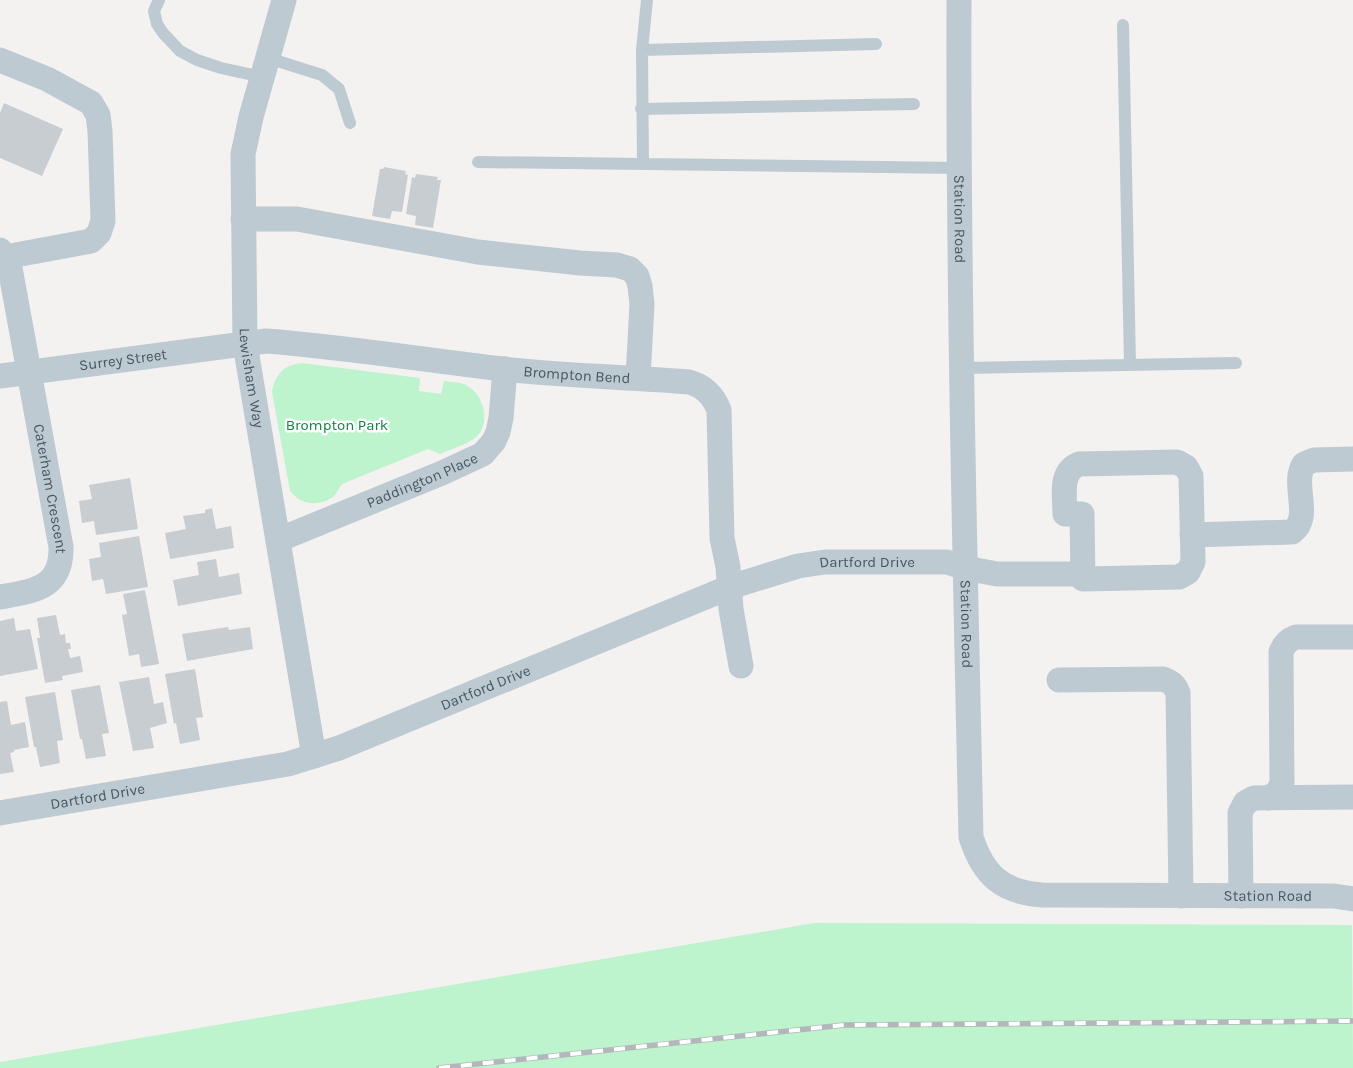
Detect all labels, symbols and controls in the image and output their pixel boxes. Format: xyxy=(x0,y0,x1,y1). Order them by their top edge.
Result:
street label: Station Road xyxy=(950,175,969,263)
street label: Lewisham Way xyxy=(236,328,268,429)
street label: Surrey Street xyxy=(78,345,168,375)
street label: Brompton Bend xyxy=(523,362,631,387)
park label: Brompton Park xyxy=(286,416,388,434)
street label: Caterham Crescent xyxy=(30,422,70,554)
street label: Paddington Place xyxy=(364,449,481,512)
street label: Dartford Drive xyxy=(818,552,915,572)
street label: Station Road xyxy=(956,580,976,668)
street label: Dartford Drive xyxy=(438,661,533,714)
street label: Dartford Drive xyxy=(49,780,146,813)
street label: Station Road xyxy=(1224,887,1312,905)

